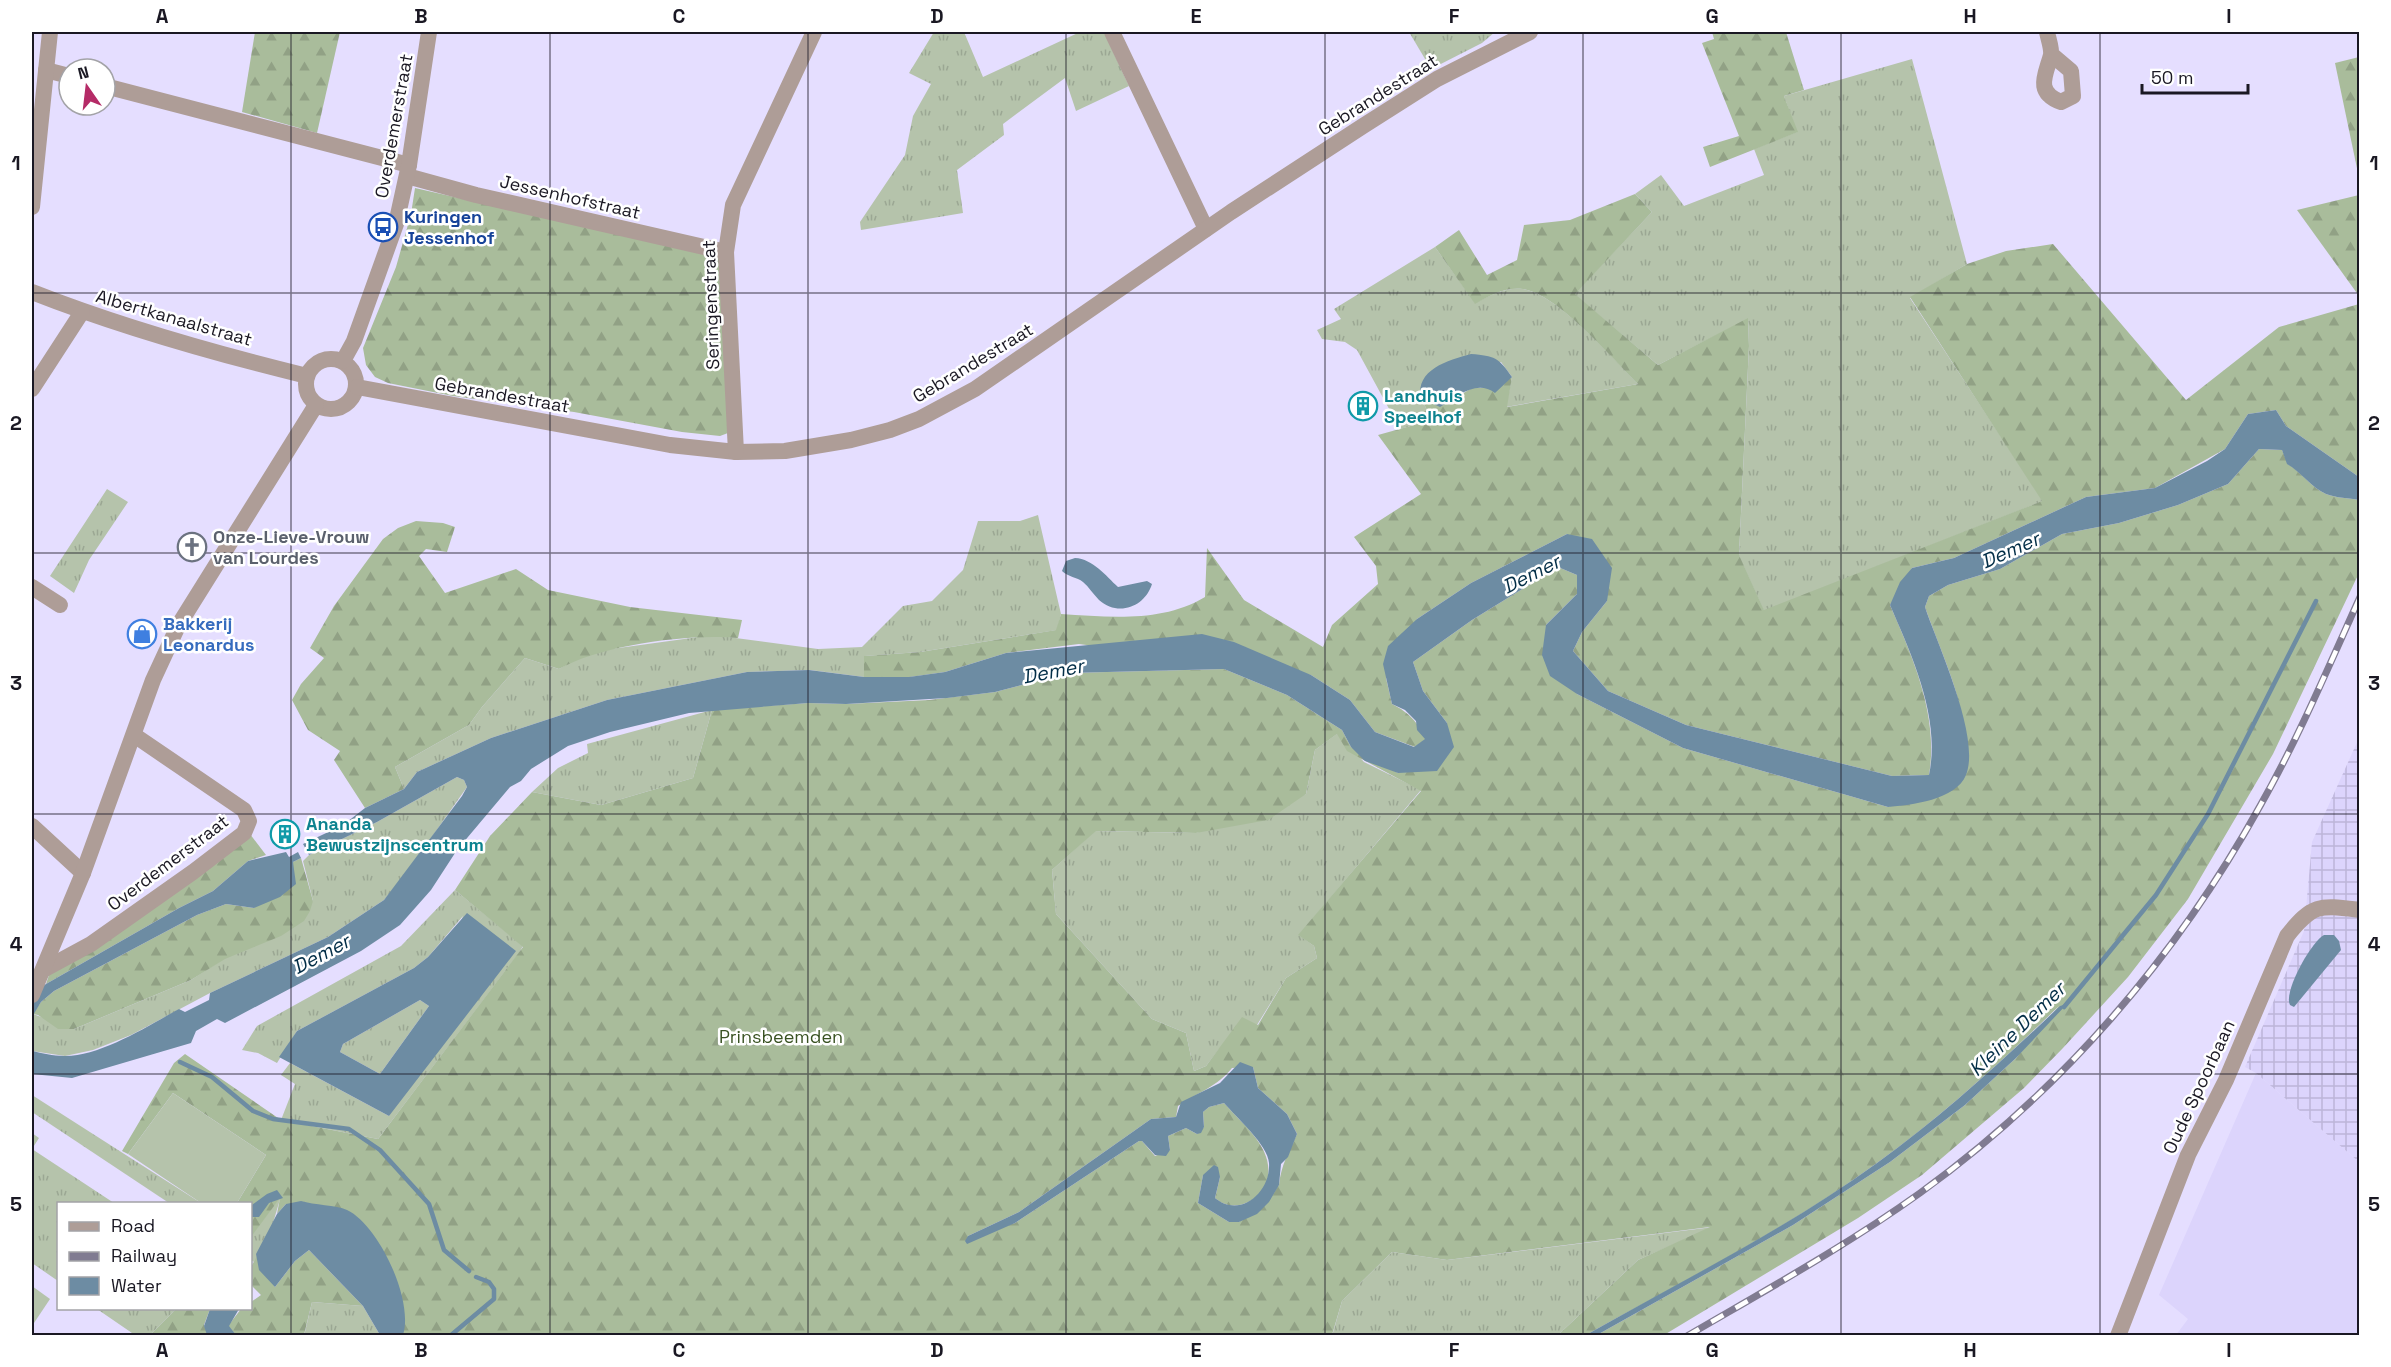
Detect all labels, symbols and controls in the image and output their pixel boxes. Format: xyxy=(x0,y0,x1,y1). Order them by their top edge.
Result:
text: A xyxy=(156,3,169,29)
text: B xyxy=(414,3,428,29)
text: C xyxy=(673,3,686,29)
text: D xyxy=(930,3,944,29)
text: E xyxy=(1190,3,1202,29)
text: F xyxy=(1449,3,1460,29)
text: G xyxy=(1705,3,1719,29)
text: H xyxy=(1963,3,1977,29)
text: I xyxy=(2226,3,2232,29)
street label: Gebrandestraat xyxy=(1314,49,1442,141)
street label: Overdemerstraat xyxy=(370,52,418,200)
north arrow xyxy=(57,57,117,117)
scale bar xyxy=(2142,57,2248,95)
text: N xyxy=(76,61,91,84)
text: 50 m xyxy=(2151,66,2193,89)
text: 1 xyxy=(11,150,21,176)
text: 1 xyxy=(2369,150,2379,176)
street label: Jessenhofstraat xyxy=(498,169,643,224)
place label: Kuringen Jessenhof xyxy=(404,205,495,249)
bus stop icon: Kuringen Jessenhof xyxy=(367,211,399,243)
street label: Seringenstraat xyxy=(697,240,724,370)
street label: Albertkanaalstraat xyxy=(93,284,255,351)
street label: Gebrandestraat xyxy=(908,318,1037,408)
street label: Gebrandestraat xyxy=(433,371,571,418)
place label: Landhuis Speelhof xyxy=(1384,384,1463,428)
building icon: Landhuis Speelhof xyxy=(1347,390,1379,422)
text: 2 xyxy=(10,410,22,436)
text: 2 xyxy=(2368,410,2380,436)
place label: Onze-Lieve-Vrouw van Lourdes xyxy=(213,525,369,569)
water label: Demer xyxy=(1977,525,2046,574)
church icon: Onze-Lieve-Vrouw van Lourdes xyxy=(176,531,208,563)
water label: Demer xyxy=(1498,547,1567,600)
place label: Bakkerij Leonardus xyxy=(163,612,254,656)
shop icon: Bakkerij Leonardus xyxy=(126,618,158,650)
water label: Demer xyxy=(1020,652,1088,690)
text: 3 xyxy=(10,670,22,696)
text: 3 xyxy=(2368,670,2380,696)
street label: Overdemerstraat xyxy=(103,810,233,916)
place label: Ananda Bewustzijnscentrum xyxy=(306,812,484,856)
building icon: Ananda Bewustzijnscentrum xyxy=(269,818,301,850)
water label: Demer xyxy=(288,927,357,980)
text: 4 xyxy=(10,931,23,957)
text: 4 xyxy=(2368,931,2381,957)
water label: Kleine Demer xyxy=(1963,975,2073,1082)
street label: Oude Spoorbaan xyxy=(2158,1016,2240,1157)
park label: Prinsbeemden xyxy=(719,1025,843,1048)
text: 5 xyxy=(10,1191,22,1217)
text: 5 xyxy=(2368,1191,2380,1217)
legend xyxy=(57,1202,252,1310)
text: Road xyxy=(111,1214,155,1237)
text: Railway xyxy=(111,1244,177,1267)
text: Water xyxy=(111,1274,162,1297)
text: A xyxy=(156,1337,169,1363)
text: B xyxy=(414,1337,428,1363)
text: C xyxy=(673,1337,686,1363)
text: D xyxy=(930,1337,944,1363)
text: E xyxy=(1190,1337,1202,1363)
text: F xyxy=(1449,1337,1460,1363)
text: G xyxy=(1705,1337,1719,1363)
text: H xyxy=(1963,1337,1977,1363)
text: I xyxy=(2226,1337,2232,1363)

